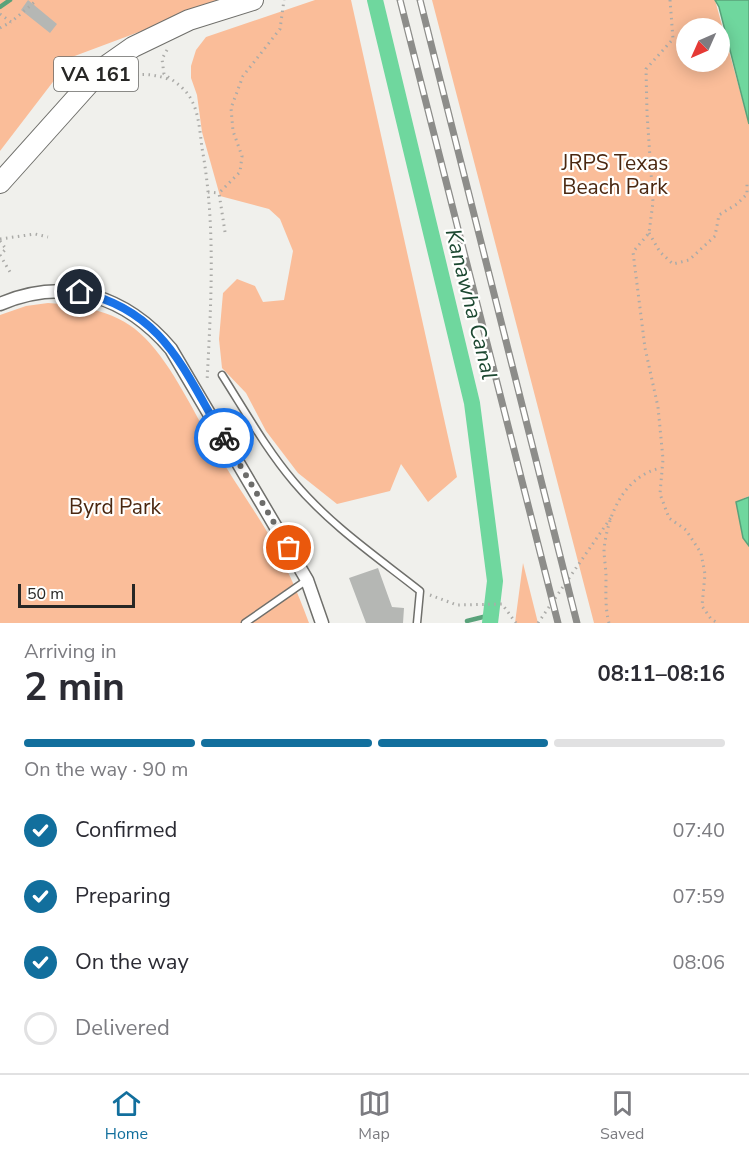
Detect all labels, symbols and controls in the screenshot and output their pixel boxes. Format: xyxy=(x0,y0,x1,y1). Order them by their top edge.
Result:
north arrow xyxy=(676,18,730,72)
map controls xyxy=(676,18,730,72)
road number: VA 161 xyxy=(54,57,138,91)
park label: JRPS Texas Beach Park xyxy=(561,149,668,201)
water label: Kanawha Canal xyxy=(438,226,504,383)
pin xyxy=(54,266,105,317)
icon: home xyxy=(63,275,96,308)
courier xyxy=(194,408,254,468)
icon: bike xyxy=(208,422,241,455)
park label: Byrd Park xyxy=(69,493,161,521)
pin xyxy=(263,522,314,573)
icon: bag xyxy=(272,531,305,564)
scale bar xyxy=(18,581,135,608)
text: 50 m xyxy=(27,583,64,605)
text: Arriving in xyxy=(24,638,117,665)
text: 08:11–08:16 xyxy=(597,659,725,689)
text: 2 min xyxy=(24,661,125,714)
text: On the way · 90 m xyxy=(24,756,188,783)
icon: check xyxy=(24,814,57,847)
text: Confirmed xyxy=(75,815,177,845)
text: 07:40 xyxy=(672,817,725,844)
icon: check xyxy=(24,880,57,913)
text: Preparing xyxy=(75,881,171,911)
text: 07:59 xyxy=(672,883,725,910)
icon: check xyxy=(24,946,57,979)
text: On the way xyxy=(75,947,189,977)
text: 08:06 xyxy=(672,949,725,976)
text: Delivered xyxy=(75,1013,170,1043)
tab: Home xyxy=(105,1087,148,1145)
tab: Map xyxy=(358,1087,391,1145)
tab: Saved xyxy=(600,1087,644,1145)

